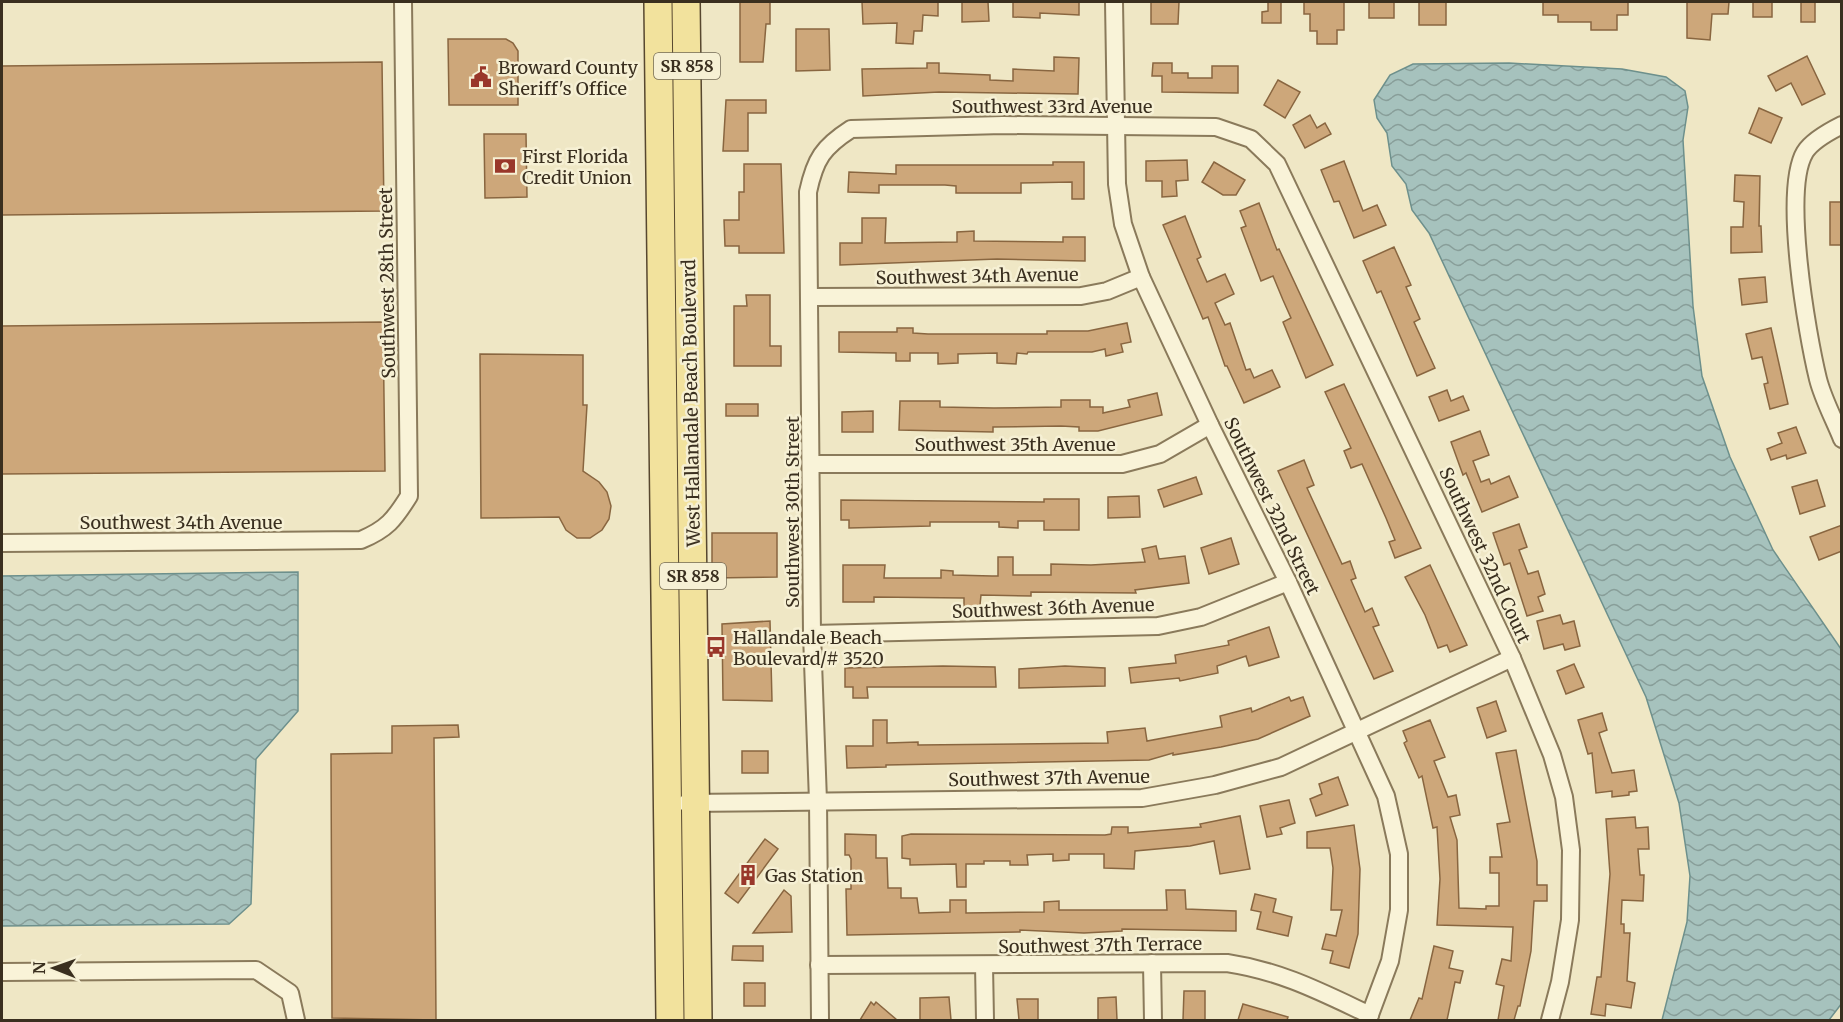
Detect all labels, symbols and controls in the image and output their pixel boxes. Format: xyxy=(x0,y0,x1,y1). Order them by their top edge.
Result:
road number: SR 858 xyxy=(654,53,720,79)
place label: Broward County Sheriff's Office xyxy=(498,56,639,100)
public building icon: Broward County Sheriff's Office xyxy=(469,65,493,89)
street label: Southwest 33rd Avenue xyxy=(952,95,1152,118)
place label: First Florida Credit Union xyxy=(522,145,632,189)
bank icon: First Florida Credit Union xyxy=(493,154,517,178)
street label: Southwest 28th Street xyxy=(374,187,400,379)
street label: West Hallandale Beach Boulevard xyxy=(677,259,705,548)
street label: Southwest 34th Avenue xyxy=(875,263,1079,289)
street label: Southwest 32nd Street xyxy=(1219,413,1325,599)
street label: Southwest 30th Street xyxy=(781,416,804,608)
street label: Southwest 35th Avenue xyxy=(914,433,1116,456)
street label: Southwest 32nd Court xyxy=(1434,463,1536,647)
street label: Southwest 34th Avenue xyxy=(80,511,282,534)
road number: SR 858 xyxy=(660,563,726,589)
street label: Southwest 36th Avenue xyxy=(951,593,1155,623)
place label: Hallandale Beach Boulevard/# 3520 xyxy=(733,626,884,670)
bus stop icon: Hallandale Beach Boulevard/# 3520 xyxy=(704,635,728,659)
street label: Southwest 37th Avenue xyxy=(948,765,1150,791)
building icon: Gas Station xyxy=(736,863,760,887)
place label: Gas Station xyxy=(765,864,863,887)
street label: Southwest 37th Terrace xyxy=(998,932,1202,958)
north arrow xyxy=(24,938,84,998)
text: N xyxy=(29,961,49,974)

